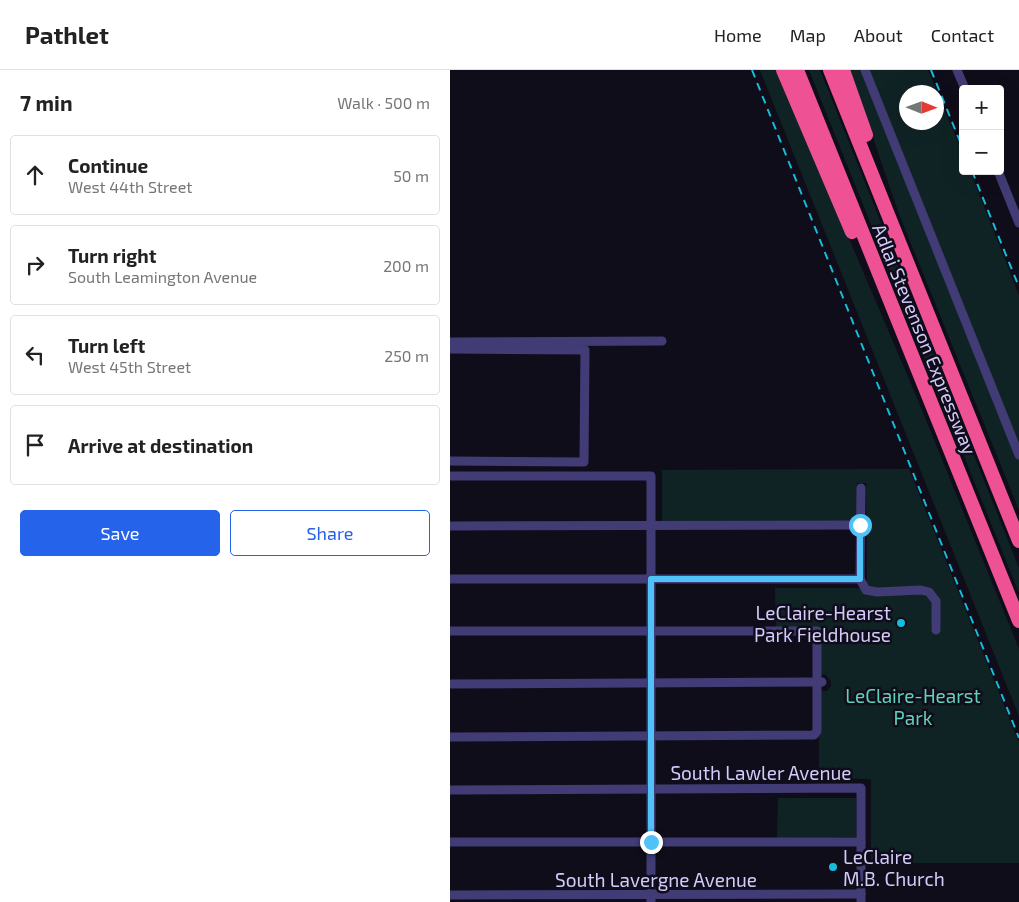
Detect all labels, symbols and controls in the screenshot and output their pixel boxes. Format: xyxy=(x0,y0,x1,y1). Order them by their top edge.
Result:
text: Pathlet xyxy=(25,20,109,49)
text: Home xyxy=(714,24,762,46)
text: Map xyxy=(790,24,826,46)
text: About xyxy=(854,24,903,46)
text: Contact xyxy=(931,24,994,46)
north arrow xyxy=(899,85,944,130)
map controls xyxy=(959,85,1004,175)
button: + xyxy=(959,85,1004,130)
text: 7 min xyxy=(20,90,73,115)
text: Walk · 500 m xyxy=(337,93,430,112)
button: − xyxy=(959,130,1004,175)
text: Continue xyxy=(68,154,148,177)
icon: ahead xyxy=(21,161,49,189)
text: 50 m xyxy=(393,166,429,185)
text: West 44th Street xyxy=(68,177,192,196)
street label: Adlai Stevenson Expressway xyxy=(868,220,982,458)
text: Turn right xyxy=(68,244,156,267)
icon: right xyxy=(21,251,49,279)
text: 200 m xyxy=(383,256,429,275)
text: South Leamington Avenue xyxy=(68,267,257,286)
text: Turn left xyxy=(68,334,145,357)
icon: left xyxy=(21,341,49,369)
text: 250 m xyxy=(384,346,429,365)
text: West 45th Street xyxy=(68,357,191,376)
icon: arrive xyxy=(21,431,49,459)
text: Arrive at destination xyxy=(68,434,253,457)
button: Save xyxy=(20,510,220,556)
button: Share xyxy=(230,510,430,556)
route start xyxy=(849,514,872,537)
place label: LeClaire-Hearst Park Fieldhouse xyxy=(754,601,891,646)
marker: LeClaire-Hearst Park Fieldhouse xyxy=(895,617,907,629)
park label: LeClaire-Hearst Park xyxy=(845,684,981,729)
street label: South Lawler Avenue xyxy=(670,761,852,784)
route end xyxy=(640,831,663,854)
place label: LeClaire M.B. Church xyxy=(843,845,945,890)
marker: LeClaire M.B. Church xyxy=(827,861,839,873)
street label: South Lavergne Avenue xyxy=(555,868,757,891)

